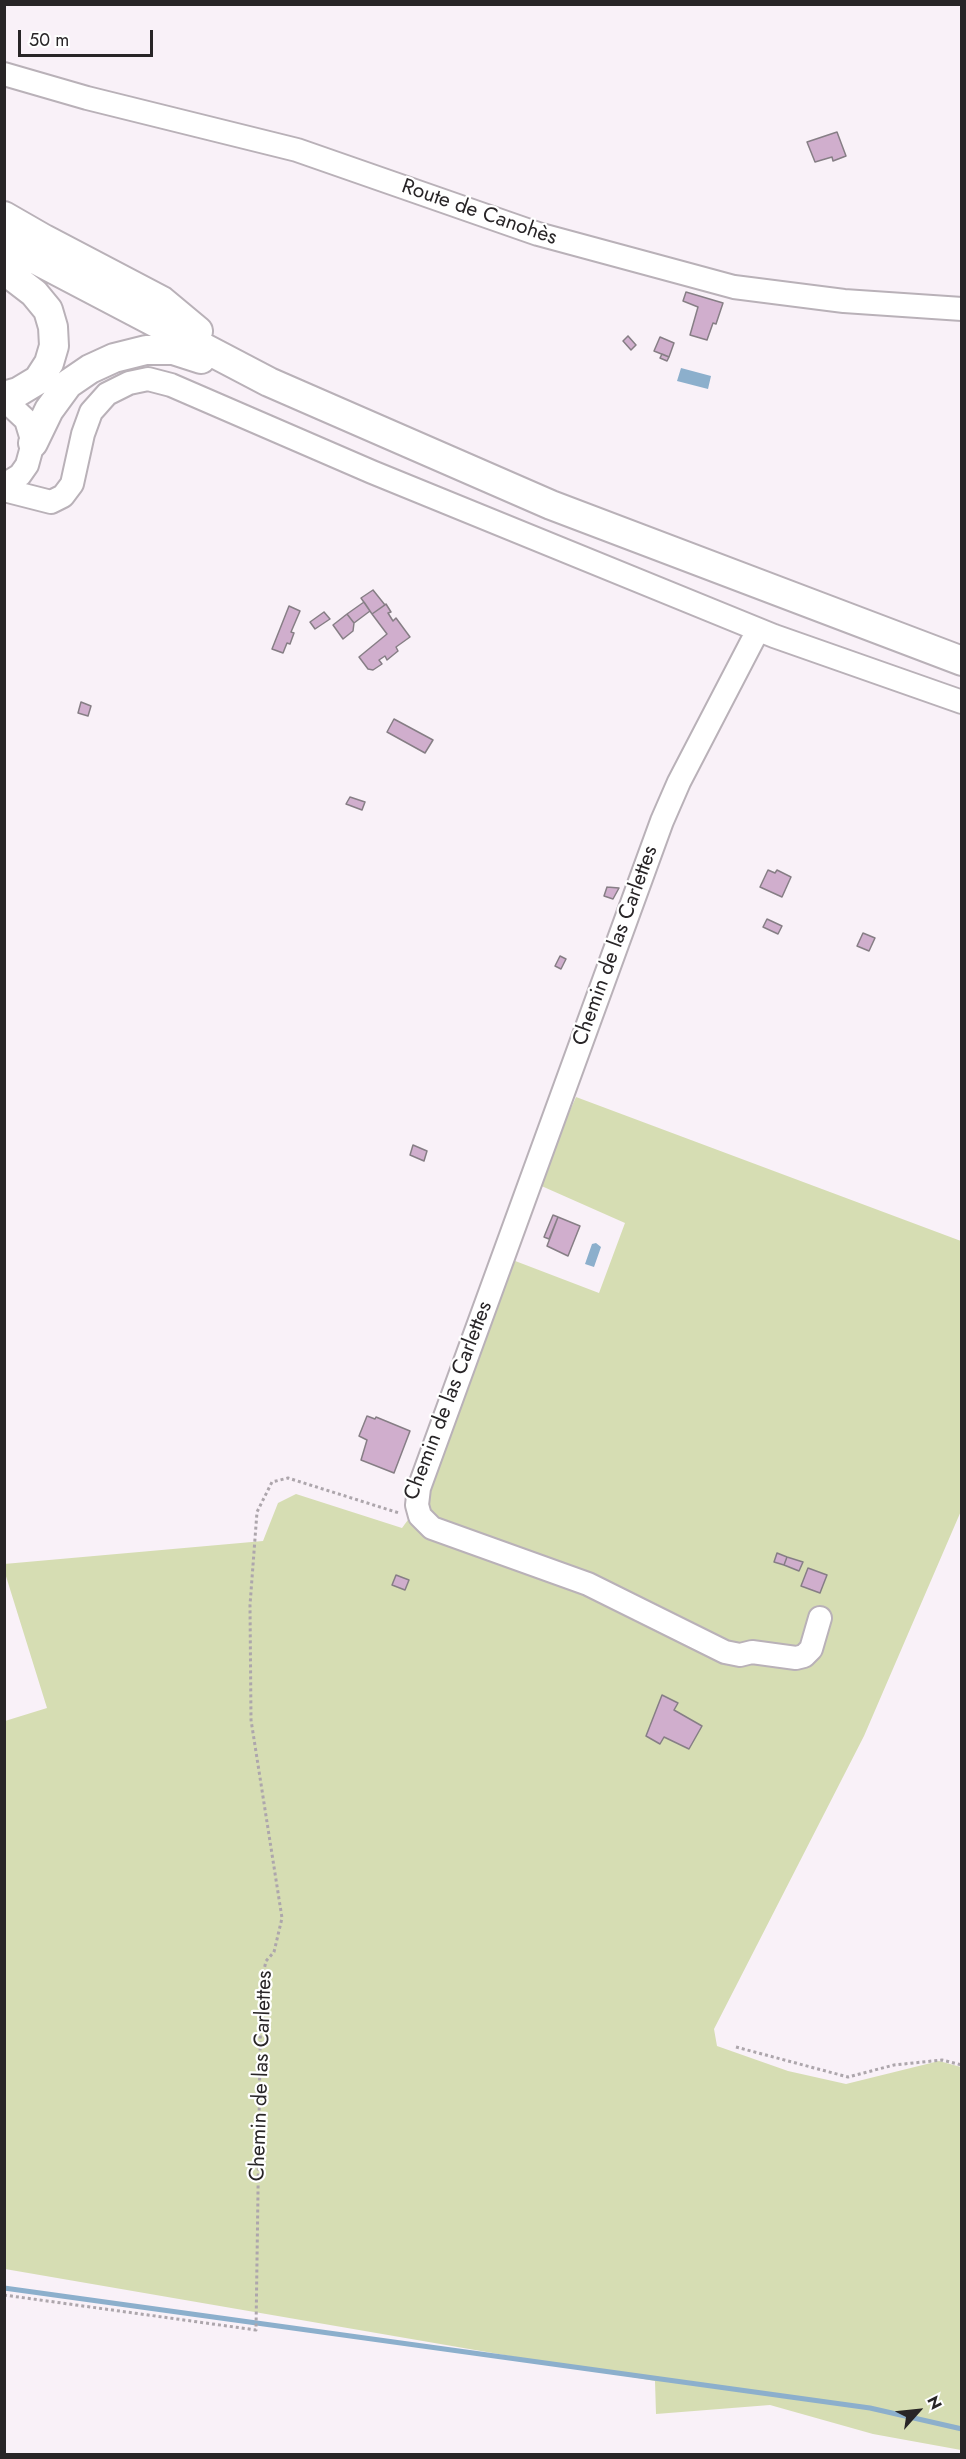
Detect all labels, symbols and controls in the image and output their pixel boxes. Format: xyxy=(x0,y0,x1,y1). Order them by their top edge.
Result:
scale bar xyxy=(21,18,156,56)
text: 50 m xyxy=(29,27,69,53)
street label: Route de Canohès xyxy=(398,175,560,251)
street label: Chemin de las Carlettes xyxy=(568,843,664,1049)
street label: Chemin de las Carlettes xyxy=(399,1298,499,1504)
street label: Chemin de las Carlettes xyxy=(246,1970,278,2182)
north arrow xyxy=(888,2381,948,2441)
text: N xyxy=(921,2392,948,2413)

